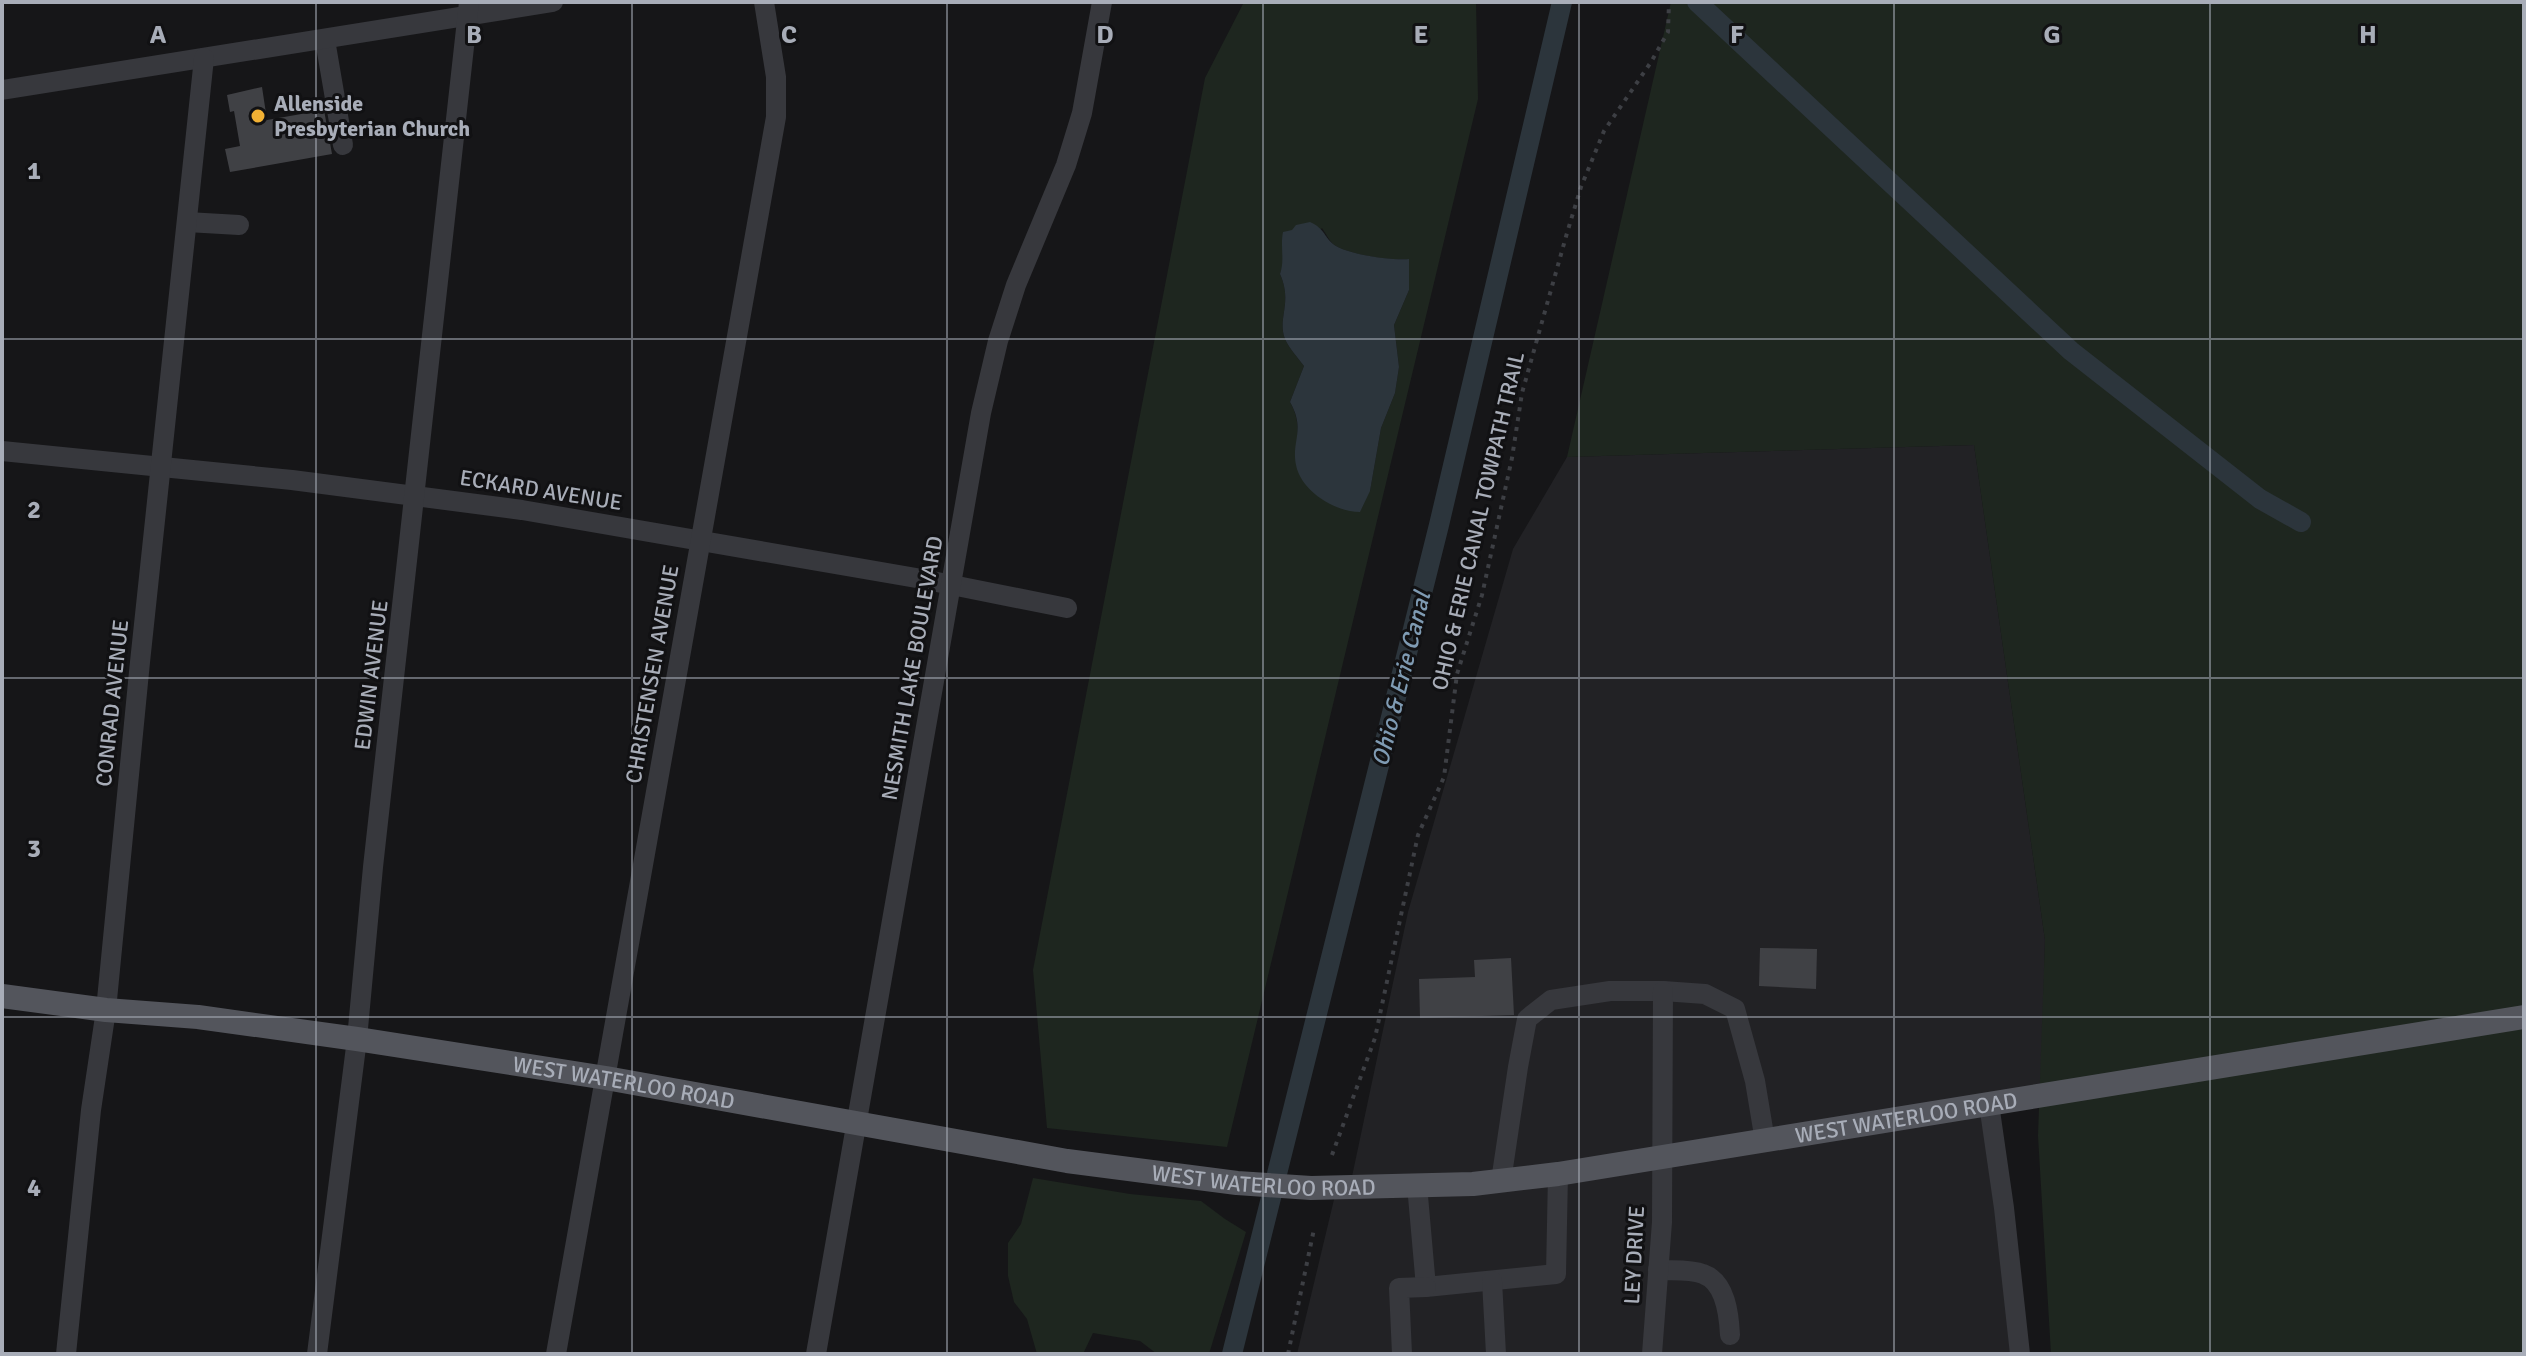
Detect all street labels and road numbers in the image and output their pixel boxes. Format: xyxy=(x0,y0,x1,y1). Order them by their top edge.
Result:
street label: OHIO & ERIE CANAL TOWPATH TRAIL xyxy=(1426,349,1530,693)
street label: ECKARD AVENUE xyxy=(458,464,624,516)
street label: NESMITH LAKE BOULEVARD xyxy=(875,534,949,802)
street label: CHRISTENSEN AVENUE xyxy=(619,563,685,785)
street label: EDWIN AVENUE xyxy=(348,598,394,752)
street label: CONRAD AVENUE xyxy=(90,618,134,788)
street label: WEST WATERLOO ROAD xyxy=(511,1050,737,1114)
street label: WEST WATERLOO ROAD xyxy=(1793,1086,2019,1149)
street label: WEST WATERLOO ROAD xyxy=(1150,1159,1376,1202)
street label: LEY DRIVE xyxy=(1618,1205,1650,1305)

